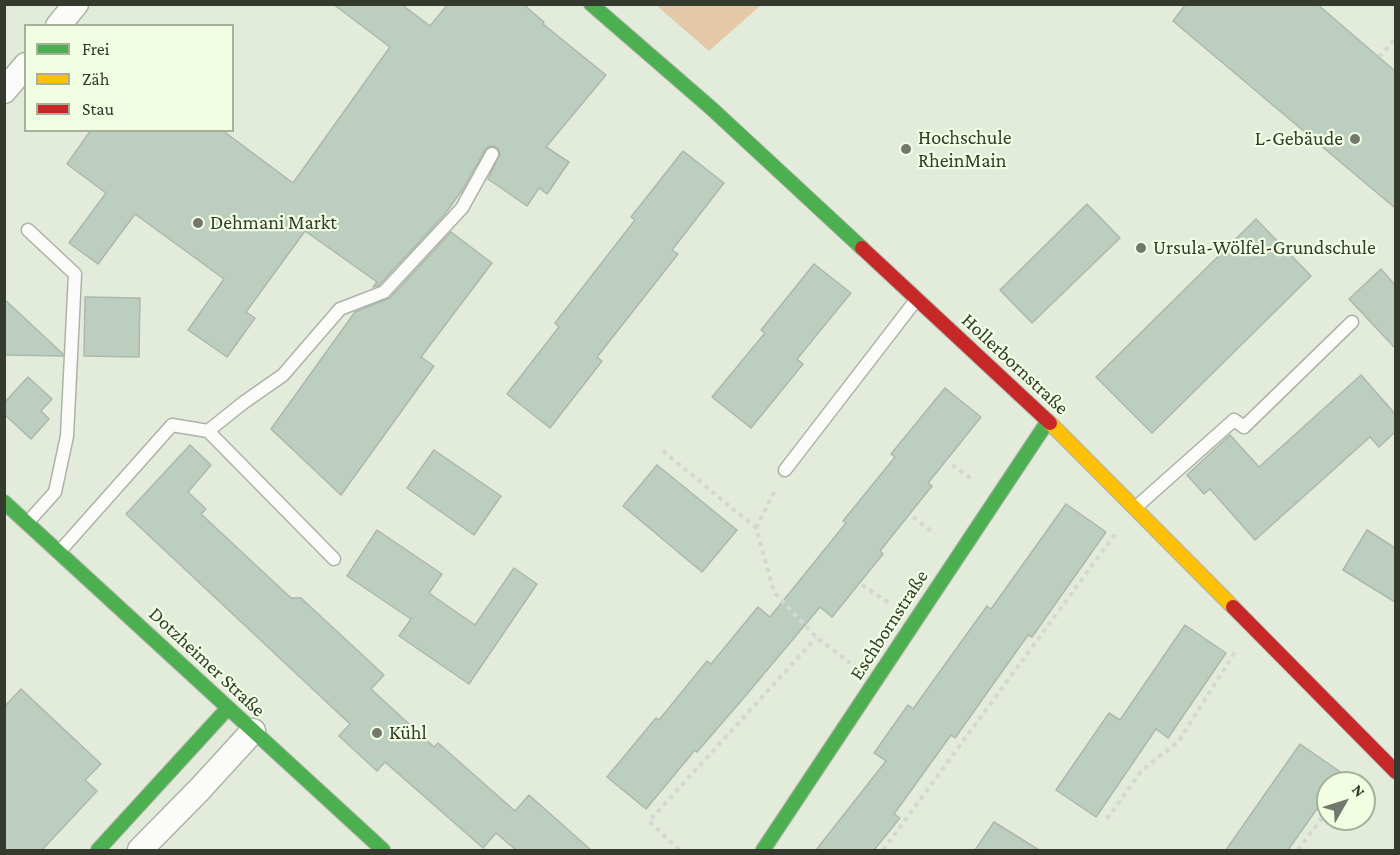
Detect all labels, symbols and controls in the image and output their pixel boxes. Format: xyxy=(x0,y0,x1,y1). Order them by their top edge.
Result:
legend xyxy=(24,24,234,132)
text: Frei xyxy=(82,39,109,59)
text: Zäh xyxy=(82,69,109,89)
text: Stau xyxy=(82,99,114,119)
place label: Hochschule RheinMain xyxy=(918,126,1011,173)
place label: L-Gebäude xyxy=(1255,127,1343,151)
marker: L-Gebäude xyxy=(1348,132,1362,146)
marker: Hochschule RheinMain xyxy=(899,142,913,156)
place label: Dehmani Markt xyxy=(210,211,337,235)
marker: Dehmani Markt xyxy=(191,216,205,230)
place label: Ursula-Wölfel-Grundschule xyxy=(1153,236,1376,260)
marker: Ursula-Wölfel-Grundschule xyxy=(1134,241,1148,255)
street label: Hollerbornstraße xyxy=(956,308,1074,420)
street label: Eschbornstraße xyxy=(845,566,933,684)
street label: Dotzheimer Straße xyxy=(144,602,270,722)
place label: Kühl xyxy=(389,721,427,745)
marker: Kühl xyxy=(370,726,384,740)
north arrow xyxy=(1316,771,1376,831)
text: N xyxy=(1349,781,1369,800)

